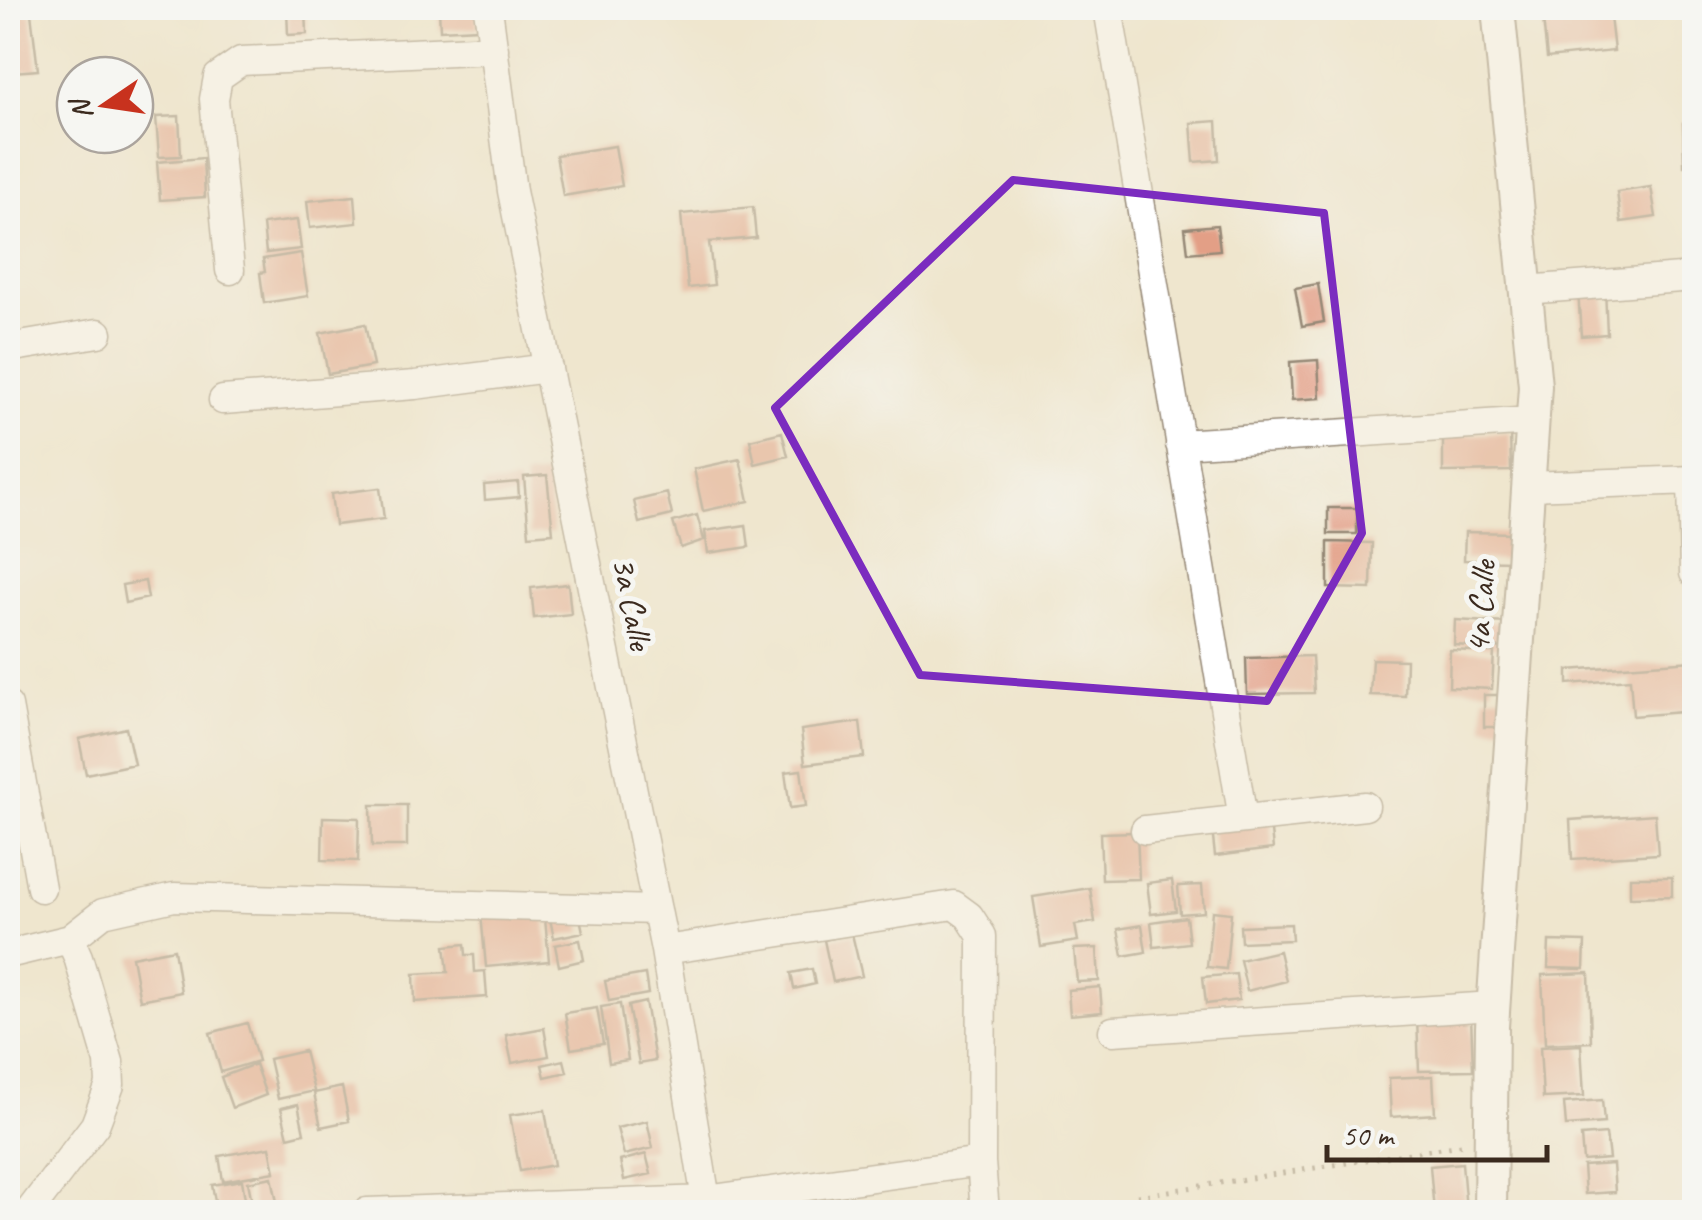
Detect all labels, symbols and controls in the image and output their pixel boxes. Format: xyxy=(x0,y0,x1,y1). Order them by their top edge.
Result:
north arrow xyxy=(55,55,155,155)
text: N xyxy=(61,94,100,123)
street label: 3a Calle xyxy=(602,553,664,656)
street label: 4a Calle xyxy=(1455,556,1506,655)
scale bar xyxy=(1327,1100,1547,1162)
text: 50 m xyxy=(1342,1116,1395,1154)

